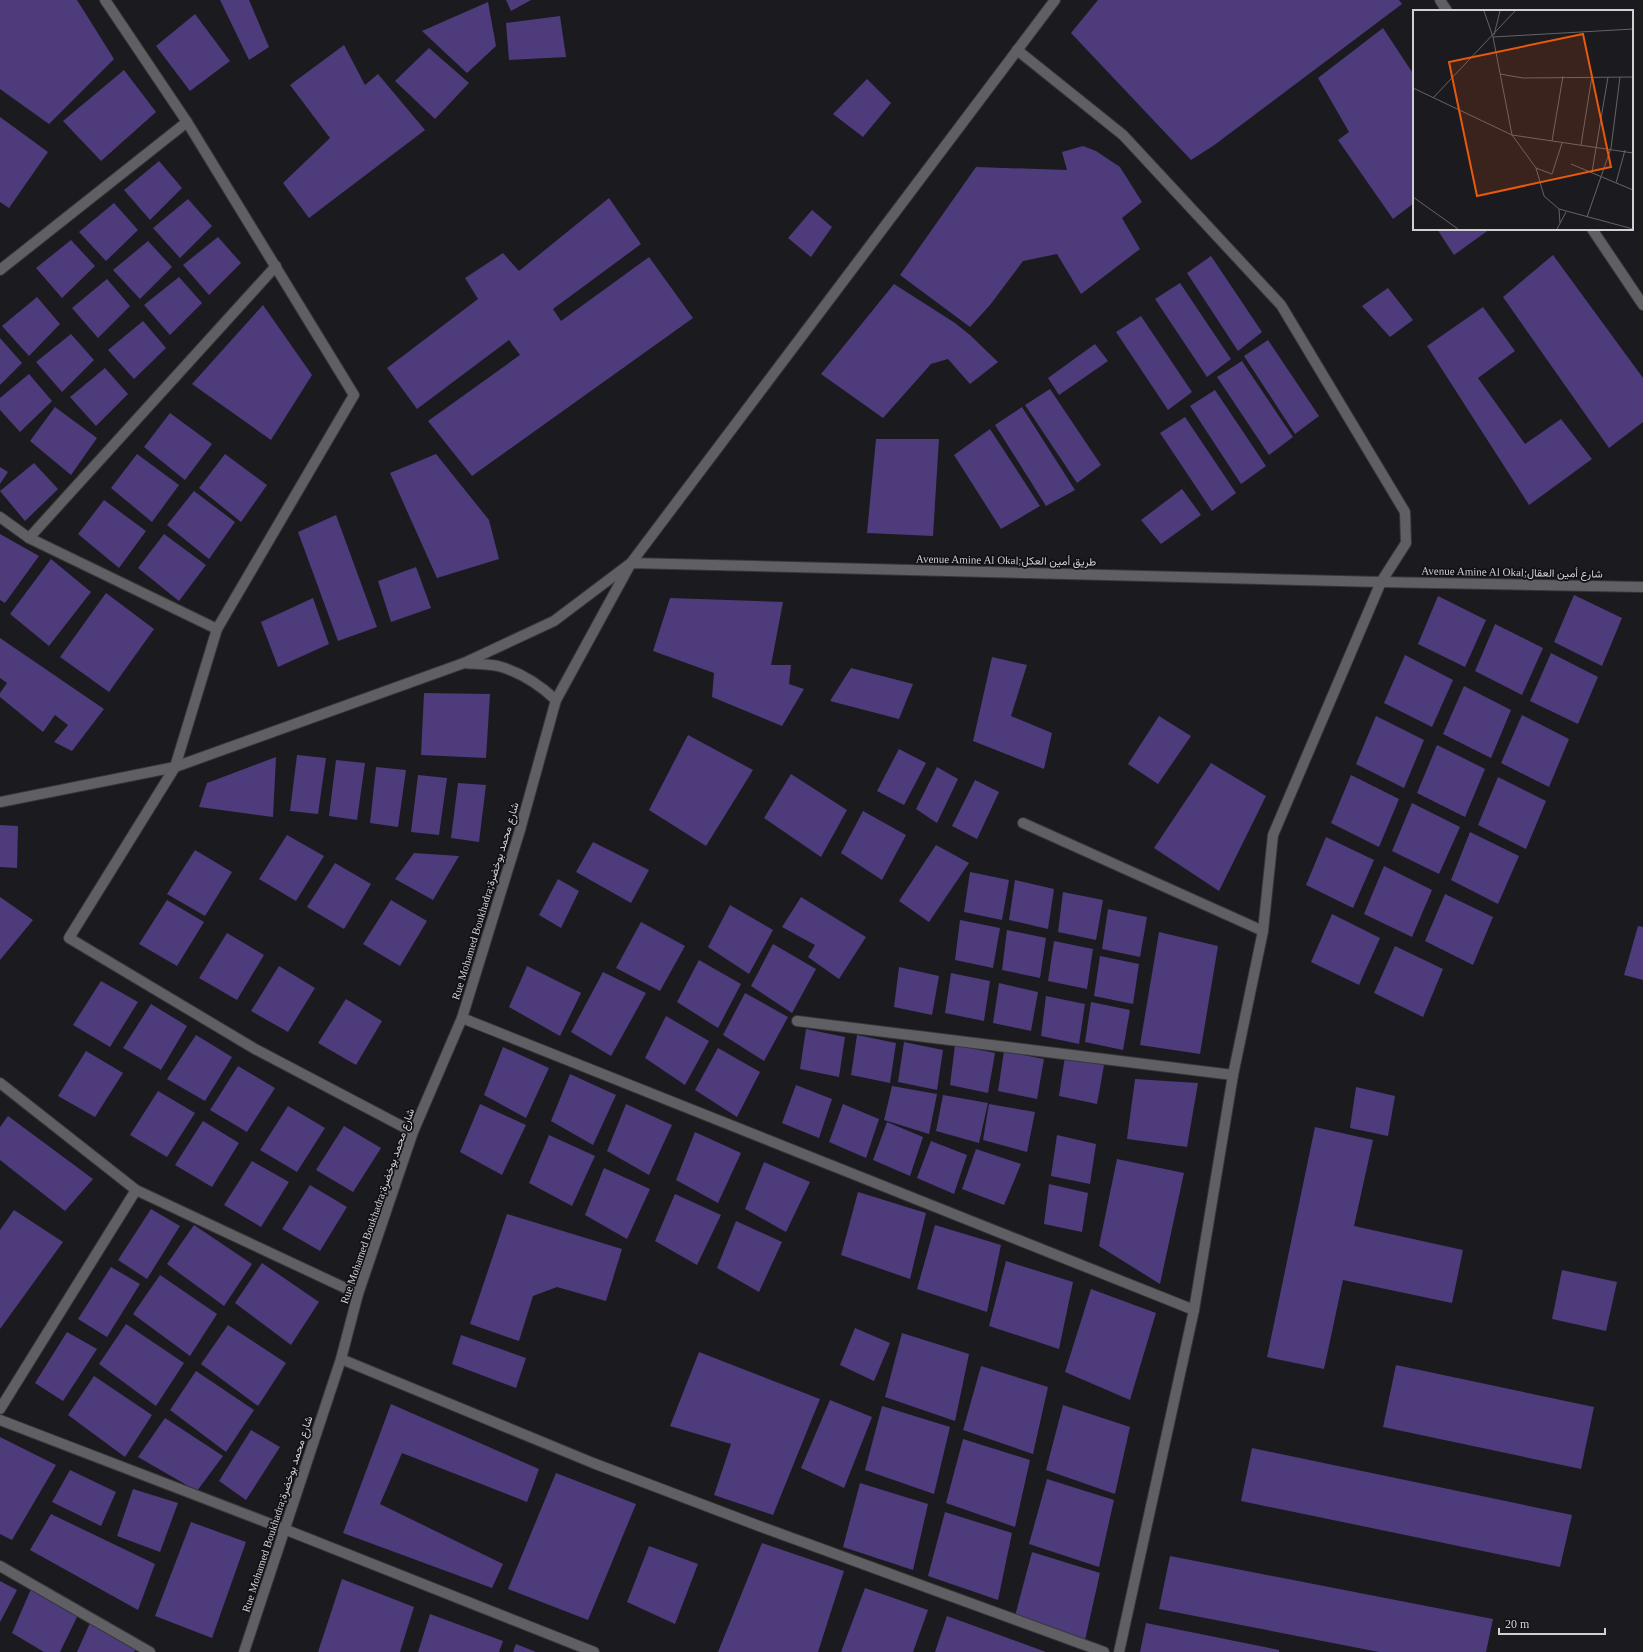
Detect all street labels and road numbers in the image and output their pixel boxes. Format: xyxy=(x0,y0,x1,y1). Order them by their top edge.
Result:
street label: Avenue Amine Al Okal;طريق أمين العكل xyxy=(916,552,1096,569)
street label: Avenue Amine Al Okal;شارع أمين العقال xyxy=(1421,564,1603,582)
street label: Rue Mohamed Boukhadra;شارع محمد بوخضرة xyxy=(449,801,523,1002)
street label: Rue Mohamed Boukhadra;شارع محمد بوخضرة xyxy=(338,1106,418,1306)
street label: Rue Mohamed Boukhadra;شارع محمد بوخضرة xyxy=(239,1414,317,1614)

